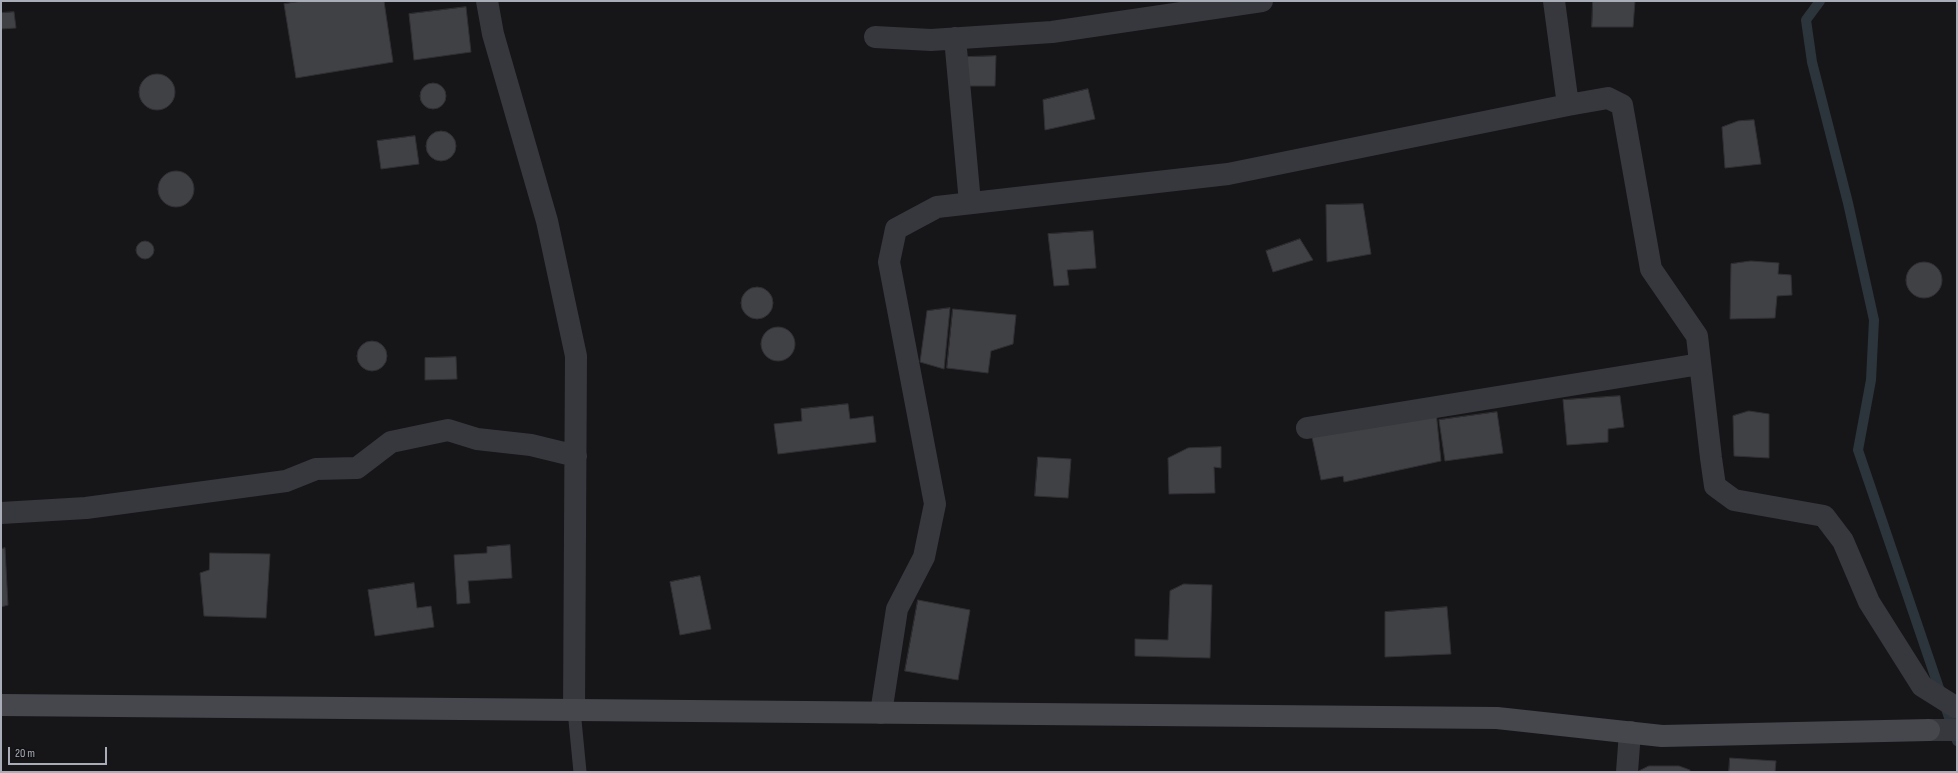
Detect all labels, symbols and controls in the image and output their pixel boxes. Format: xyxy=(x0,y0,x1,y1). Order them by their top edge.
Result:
scale bar xyxy=(10,739,109,765)
text: 20 m xyxy=(15,746,35,761)

